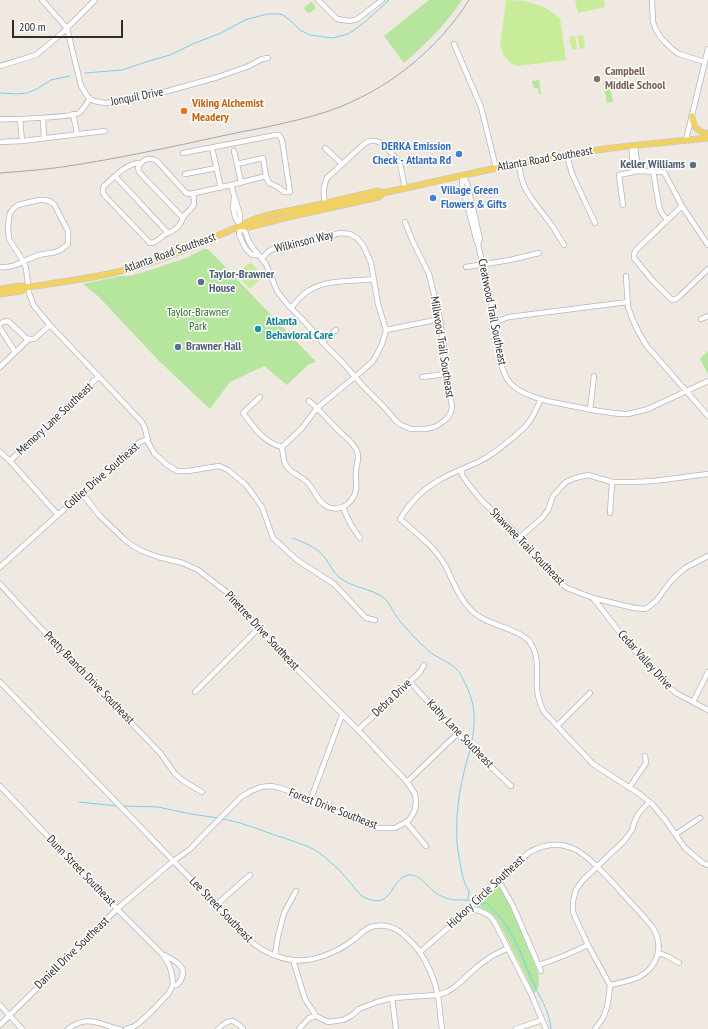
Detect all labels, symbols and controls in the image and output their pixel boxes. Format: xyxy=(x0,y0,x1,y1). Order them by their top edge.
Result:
scale bar xyxy=(14,12,125,38)
text: 200 m xyxy=(19,19,46,34)
place label: Campbell Middle School xyxy=(605,65,665,93)
marker: Campbell Middle School xyxy=(592,74,602,84)
street label: Jonquil Drive xyxy=(109,85,165,109)
place label: Viking Alchemist Meadery xyxy=(192,97,264,125)
marker: Viking Alchemist Meadery xyxy=(179,106,189,116)
place label: DERKA Emission Check - Atlanta Rd xyxy=(373,140,451,168)
street label: Atlanta Road Southeast xyxy=(496,144,594,174)
marker: DERKA Emission Check - Atlanta Rd xyxy=(454,149,464,159)
place label: Keller Williams xyxy=(620,158,685,172)
marker: Keller Williams xyxy=(688,160,698,170)
place label: Village Green Flowers & Gifts xyxy=(441,184,507,212)
marker: Village Green Flowers & Gifts xyxy=(428,193,438,203)
street label: Wilkinson Way xyxy=(273,228,335,256)
street label: Atlanta Road Southeast xyxy=(122,230,218,276)
street label: Creatwood Trail Southeast xyxy=(475,257,509,367)
place label: Taylor-Brawner House xyxy=(209,268,274,296)
marker: Taylor-Brawner House xyxy=(196,277,206,287)
street label: Millwood Trail Southeast xyxy=(427,295,457,399)
park label: Taylor-Brawner Park xyxy=(167,306,229,334)
place label: Atlanta Behavioral Care xyxy=(266,315,333,343)
marker: Atlanta Behavioral Care xyxy=(253,324,263,334)
place label: Brawner Hall xyxy=(186,340,241,354)
marker: Brawner Hall xyxy=(173,342,183,352)
street label: Memory Lane Southeast xyxy=(14,380,96,458)
street label: Collier Drive Southeast xyxy=(61,439,143,513)
street label: Shawnee Trail Southeast xyxy=(487,505,567,589)
street label: Pinetree Drive Southeast xyxy=(222,589,302,673)
street label: Cedar Valley Drive xyxy=(615,627,675,693)
street label: Pretty Branch Drive Southeast xyxy=(41,629,137,727)
street label: Debra Drive xyxy=(369,676,415,720)
street label: Kathy Lane Southeast xyxy=(424,697,496,771)
street label: Forest Drive Southeast xyxy=(287,785,379,833)
street label: Dunn Street Southeast xyxy=(43,832,119,910)
street label: Hickory Circle Southeast xyxy=(444,852,528,932)
street label: Lee Street Southeast xyxy=(186,874,256,946)
street label: Daniell Drive Southeast xyxy=(32,914,112,992)

